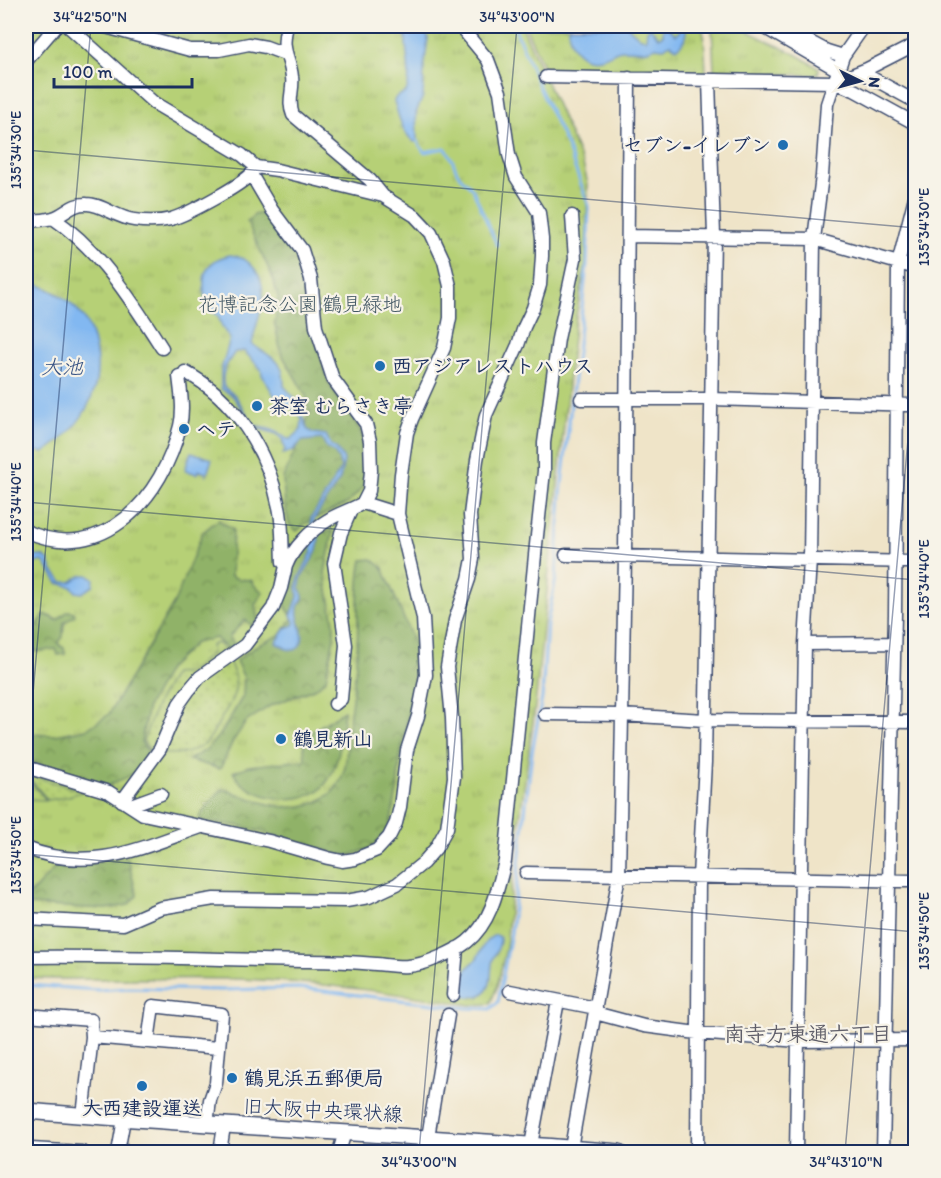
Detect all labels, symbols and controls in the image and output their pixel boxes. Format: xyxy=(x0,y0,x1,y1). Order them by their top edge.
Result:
text: 34°42'50"N xyxy=(53,8,127,26)
text: 34°43'00"N xyxy=(479,8,555,26)
scale bar xyxy=(54,51,192,89)
north arrow xyxy=(830,51,890,111)
text: 100 m xyxy=(63,61,113,83)
text: N xyxy=(865,76,884,88)
text: 135°34'30"E xyxy=(7,111,25,189)
place label: セブン-イレブン xyxy=(623,133,771,157)
marker: セブン-イレブン xyxy=(776,138,790,152)
text: 135°34'30"E xyxy=(915,188,933,266)
park label: 花博記念公園 鶴見緑地 xyxy=(198,292,402,316)
water label: 大池 xyxy=(41,354,84,379)
place label: 西アジアレストハウス xyxy=(392,354,593,378)
marker: 西アジアレストハウス xyxy=(373,359,387,373)
place label: 茶室 むらさき亭 xyxy=(269,394,413,418)
marker: 茶室 むらさき亭 xyxy=(250,399,264,413)
place label: ヘテ xyxy=(196,417,236,441)
marker: ヘテ xyxy=(177,422,191,436)
text: 135°34'40"E xyxy=(7,462,25,542)
text: 135°34'40"E xyxy=(915,539,933,619)
place label: 鶴見新山 xyxy=(293,727,373,751)
marker: 鶴見新山 xyxy=(274,732,288,746)
text: 135°34'50"E xyxy=(7,816,25,894)
text: 135°34'50"E xyxy=(915,892,933,970)
district label: 南寺方東通六丁目 xyxy=(724,1021,892,1046)
place label: 鶴見浜五郵便局 xyxy=(244,1066,384,1090)
marker: 鶴見浜五郵便局 xyxy=(225,1071,239,1085)
marker: 大西建設運送 xyxy=(135,1079,149,1093)
street label: 旧大阪中央環状線 xyxy=(242,1094,404,1126)
place label: 大西建設運送 xyxy=(82,1096,202,1120)
text: 34°43'00"N xyxy=(381,1153,457,1171)
text: 34°43'10"N xyxy=(809,1153,883,1171)

